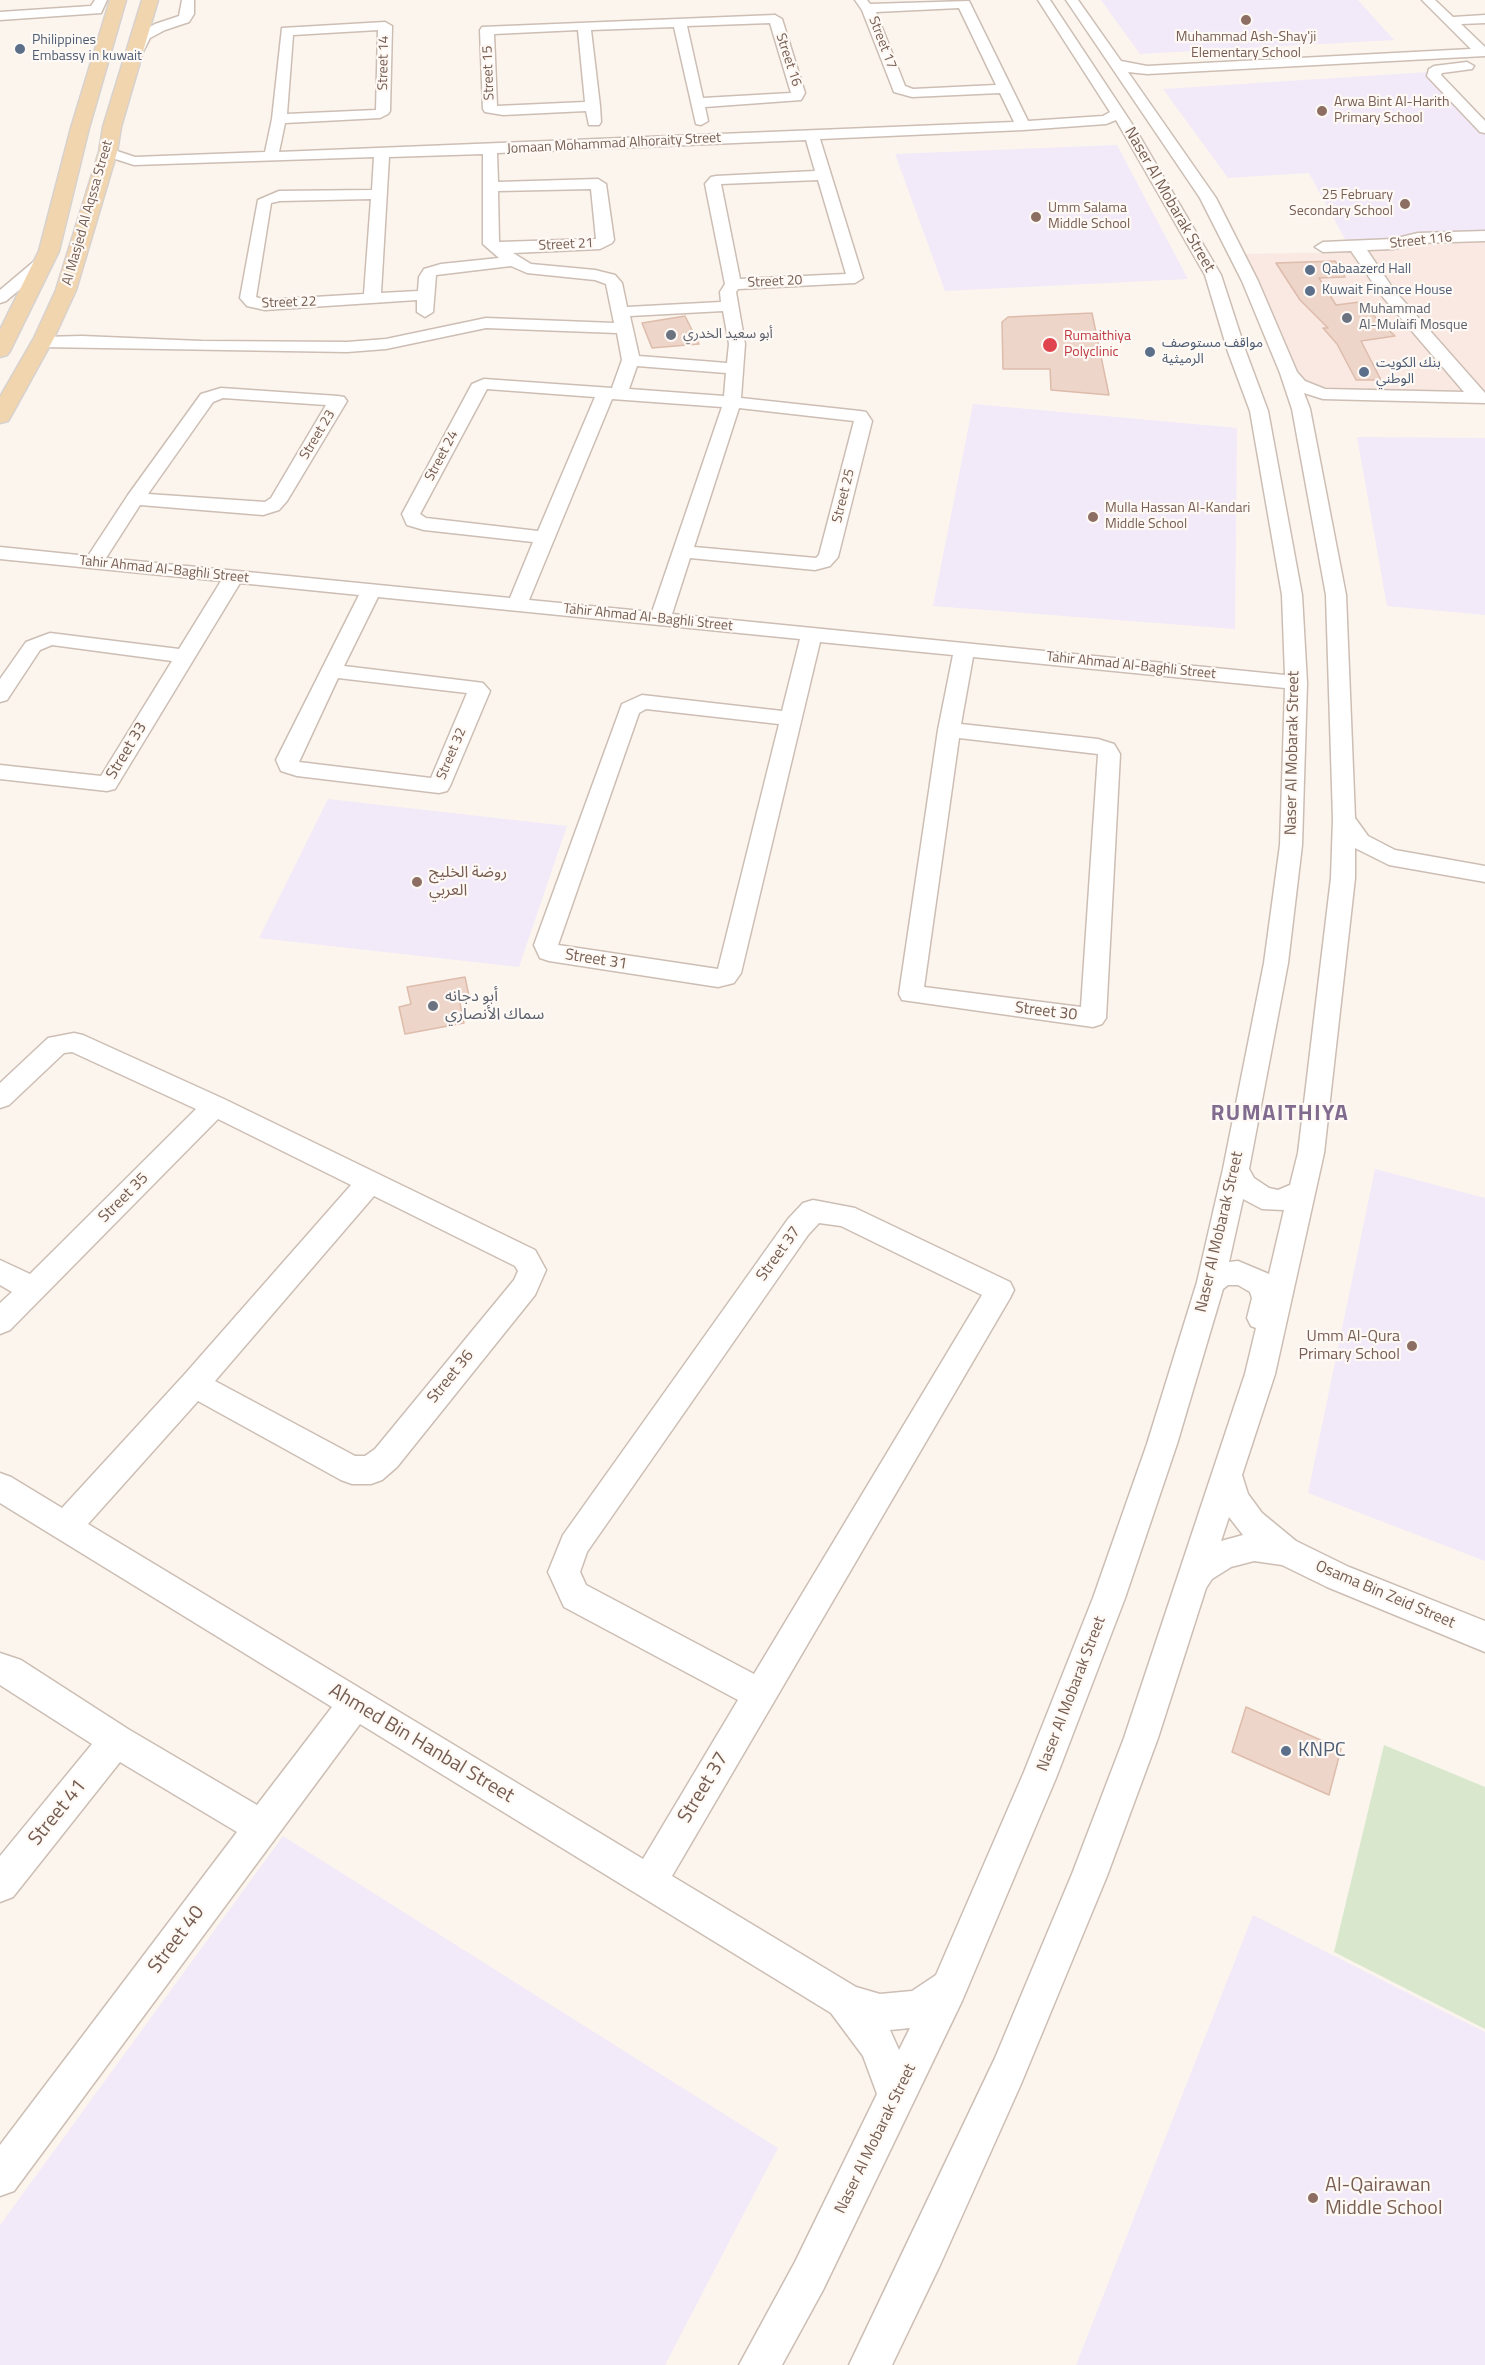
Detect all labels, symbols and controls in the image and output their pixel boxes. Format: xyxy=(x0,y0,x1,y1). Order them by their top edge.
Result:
marker: Muhammad Ash-Shay'ji Elementary School xyxy=(1239,13,1253,27)
street label: Street 17 xyxy=(864,14,900,72)
place label: Muhammad Ash-Shay'ji Elementary School xyxy=(1176,30,1316,62)
street label: Street 16 xyxy=(772,31,804,89)
place label: Philippines Embassy in kuwait xyxy=(32,33,142,66)
street label: Street 14 xyxy=(375,35,393,91)
marker: Philippines Embassy in kuwait xyxy=(13,42,27,56)
street label: Street 15 xyxy=(480,45,498,101)
place label: Arwa Bint Al-Harith Primary School xyxy=(1334,95,1450,128)
marker: Arwa Bint Al-Harith Primary School xyxy=(1315,104,1329,118)
street label: Naser Al Mobarak Street xyxy=(1120,124,1218,276)
street label: Jomaan Mohammad Alhoraity Street xyxy=(506,130,722,158)
street label: Al Masjed Al Aqssa Street xyxy=(59,139,117,287)
place label: 25 February Secondary School xyxy=(1289,188,1393,220)
marker: 25 February Secondary School xyxy=(1398,197,1412,211)
place label: Umm Salama Middle School xyxy=(1048,201,1130,234)
marker: Umm Salama Middle School xyxy=(1029,210,1043,224)
street label: Street 116 xyxy=(1389,229,1453,253)
street label: Street 21 xyxy=(538,235,594,255)
place label: Qabaazerd Hall xyxy=(1322,262,1411,278)
marker: Qabaazerd Hall xyxy=(1303,263,1317,277)
street label: Street 20 xyxy=(747,272,803,292)
place label: Kuwait Finance House xyxy=(1322,283,1452,299)
marker: Kuwait Finance House xyxy=(1303,284,1317,298)
street label: Street 22 xyxy=(261,294,317,312)
place label: Muhammad Al-Mulaifi Mosque xyxy=(1359,302,1467,334)
marker: Muhammad Al-Mulaifi Mosque xyxy=(1340,311,1354,325)
place label: أبو سعيد الخدري xyxy=(683,327,773,343)
marker: أبو سعيد الخدري xyxy=(664,328,678,342)
place label: Rumaithiya Polyclinic xyxy=(1064,329,1131,362)
marker: Rumaithiya Polyclinic xyxy=(1041,336,1059,354)
place label: مواقف مستوصف الرميثية xyxy=(1162,336,1263,368)
marker: مواقف مستوصف الرميثية xyxy=(1143,345,1157,359)
place label: بنك الكويت الوطني xyxy=(1376,356,1441,388)
marker: بنك الكويت الوطني xyxy=(1357,365,1371,379)
street label: Street 23 xyxy=(297,407,339,463)
street label: Street 24 xyxy=(422,428,462,484)
street label: Street 25 xyxy=(829,467,859,525)
place label: Mulla Hassan Al-Kandari Middle School xyxy=(1105,501,1250,534)
marker: Mulla Hassan Al-Kandari Middle School xyxy=(1086,510,1100,524)
street label: Tahir Ahmad Al-Baghli Street xyxy=(78,553,250,587)
street label: Tahir Ahmad Al-Baghli Street xyxy=(562,601,734,635)
street label: Tahir Ahmad Al-Baghli Street xyxy=(1045,649,1217,683)
street label: Naser Al Mobarak Street xyxy=(1282,671,1304,835)
street label: Street 33 xyxy=(103,719,151,783)
street label: Street 32 xyxy=(434,725,470,783)
place label: روضة الخليج العربي xyxy=(429,863,507,901)
marker: روضة الخليج العربي xyxy=(410,875,424,889)
street label: Street 31 xyxy=(564,946,628,974)
place label: أبو دجانه سماك الأنصاري xyxy=(445,987,544,1025)
marker: أبو دجانه سماك الأنصاري xyxy=(426,999,440,1013)
street label: Street 30 xyxy=(1014,999,1078,1025)
district label: RUMAITHIYA xyxy=(1211,1102,1349,1128)
street label: Naser Al Mobarak Street xyxy=(1192,1150,1248,1314)
street label: Street 35 xyxy=(95,1169,153,1227)
street label: Street 37 xyxy=(753,1223,805,1285)
place label: Umm Al-Qura Primary School xyxy=(1298,1327,1400,1365)
marker: Umm Al-Qura Primary School xyxy=(1405,1339,1419,1353)
street label: Street 36 xyxy=(424,1347,478,1407)
street label: Osama Bin Zeid Street xyxy=(1312,1557,1458,1633)
street label: Naser Al Mobarak Street xyxy=(1034,1614,1110,1774)
street label: Ahmed Bin Hanbal Street xyxy=(324,1679,518,1809)
place label: KNPC xyxy=(1298,1739,1346,1763)
marker: KNPC xyxy=(1279,1744,1293,1758)
street label: Street 37 xyxy=(674,1748,734,1828)
street label: Street 41 xyxy=(24,1775,92,1851)
street label: Street 40 xyxy=(144,1901,210,1979)
street label: Naser Al Mobarak Street xyxy=(831,2061,921,2217)
place label: Al-Qairawan Middle School xyxy=(1325,2174,1442,2221)
marker: Al-Qairawan Middle School xyxy=(1306,2191,1320,2205)

